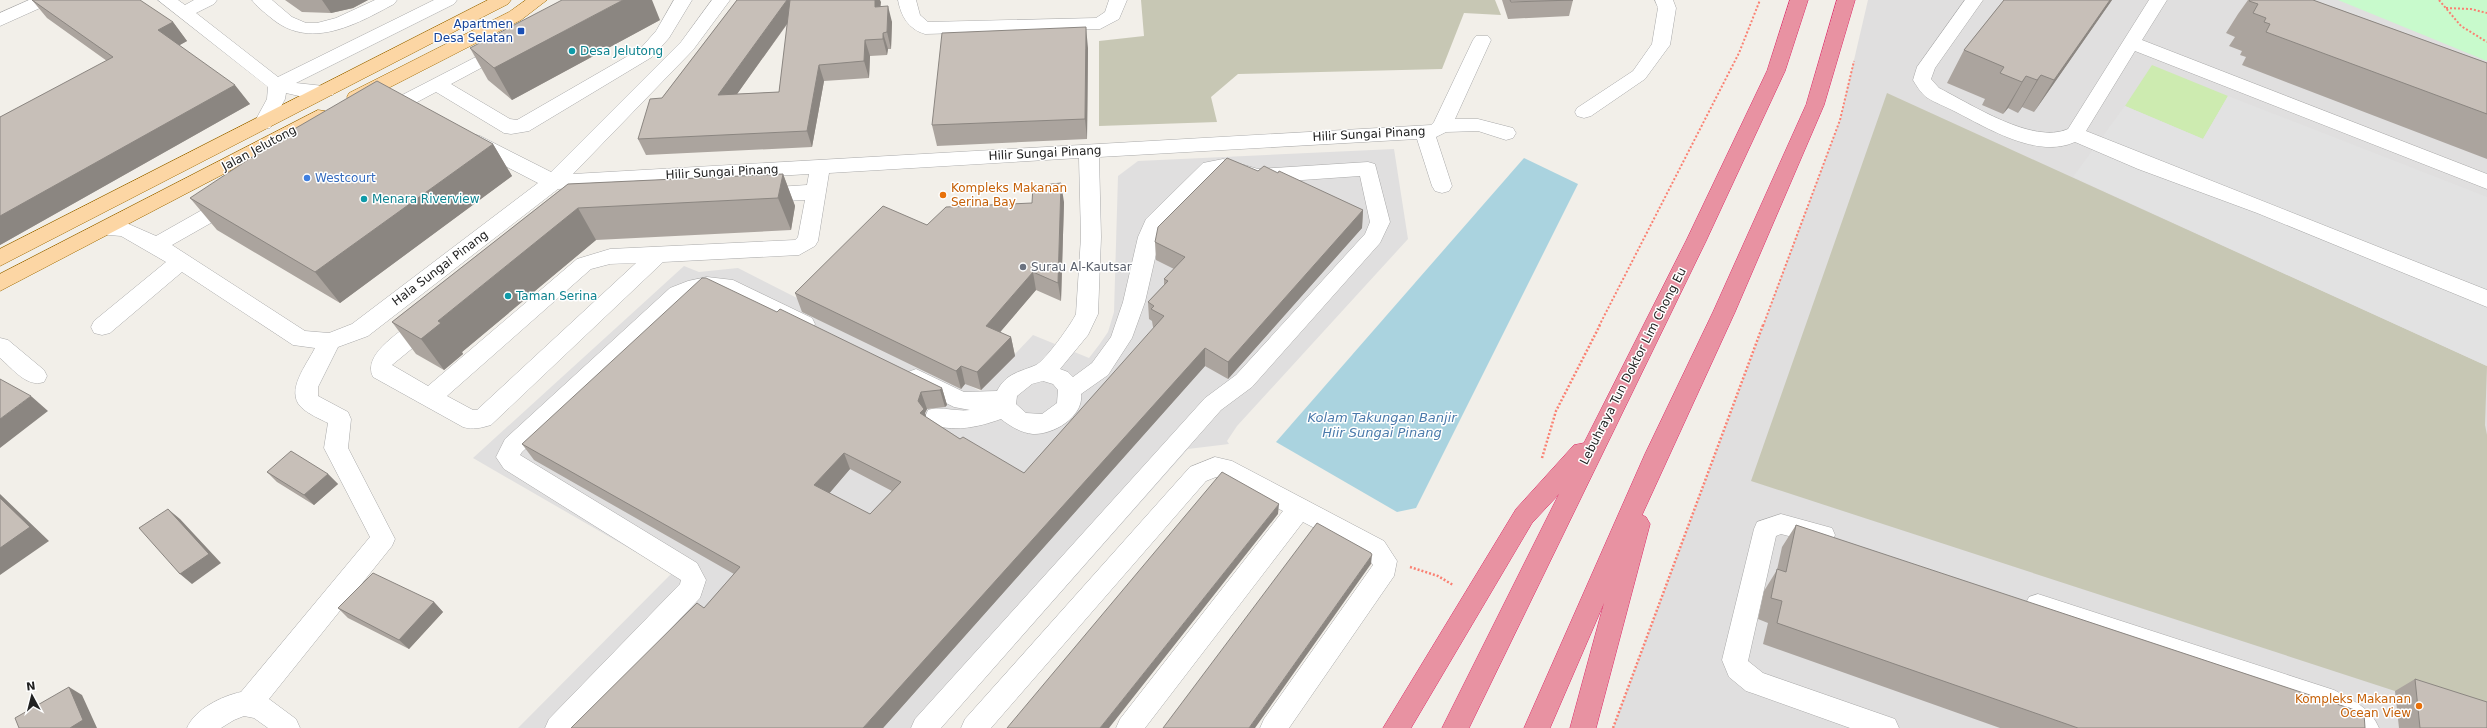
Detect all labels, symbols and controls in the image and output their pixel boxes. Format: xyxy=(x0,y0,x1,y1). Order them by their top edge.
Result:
place label: Apartmen Desa Selatan xyxy=(434,17,513,45)
marker: Apartmen Desa Selatan xyxy=(516,26,526,36)
place label: Desa Jelutong xyxy=(580,44,663,58)
marker: Desa Jelutong xyxy=(567,46,577,56)
street label: Jalan Jelutong xyxy=(219,123,299,174)
street label: Hilir Sungai Pinang xyxy=(1312,124,1426,144)
street label: Hilir Sungai Pinang xyxy=(988,143,1102,163)
street label: Hilir Sungai Pinang xyxy=(665,162,779,182)
place label: Westcourt xyxy=(315,171,376,185)
marker: Westcourt xyxy=(302,173,312,183)
place label: Kompleks Makanan Serina Bay xyxy=(951,181,1067,209)
marker: Kompleks Makanan Serina Bay xyxy=(938,190,948,200)
place label: Menara Riverview xyxy=(372,192,480,206)
marker: Menara Riverview xyxy=(359,194,369,204)
street label: Hala Sungai Pinang xyxy=(389,227,491,309)
place label: Surau Al-Kautsar xyxy=(1031,260,1132,274)
marker: Surau Al-Kautsar xyxy=(1018,262,1028,272)
street label: Lebuhraya Tun Doktor Lim Chong Eu xyxy=(1577,265,1689,467)
place label: Taman Serina xyxy=(515,289,597,303)
marker: Taman Serina xyxy=(503,291,513,301)
water label: Kolam Takungan Banjir Hiir Sungai Pinang xyxy=(1307,410,1458,440)
north arrow xyxy=(12,676,52,716)
text: N xyxy=(25,680,36,694)
place label: Kompleks Makanan Ocean View xyxy=(2295,692,2411,720)
marker: Kompleks Makanan Ocean View xyxy=(2414,701,2424,711)

